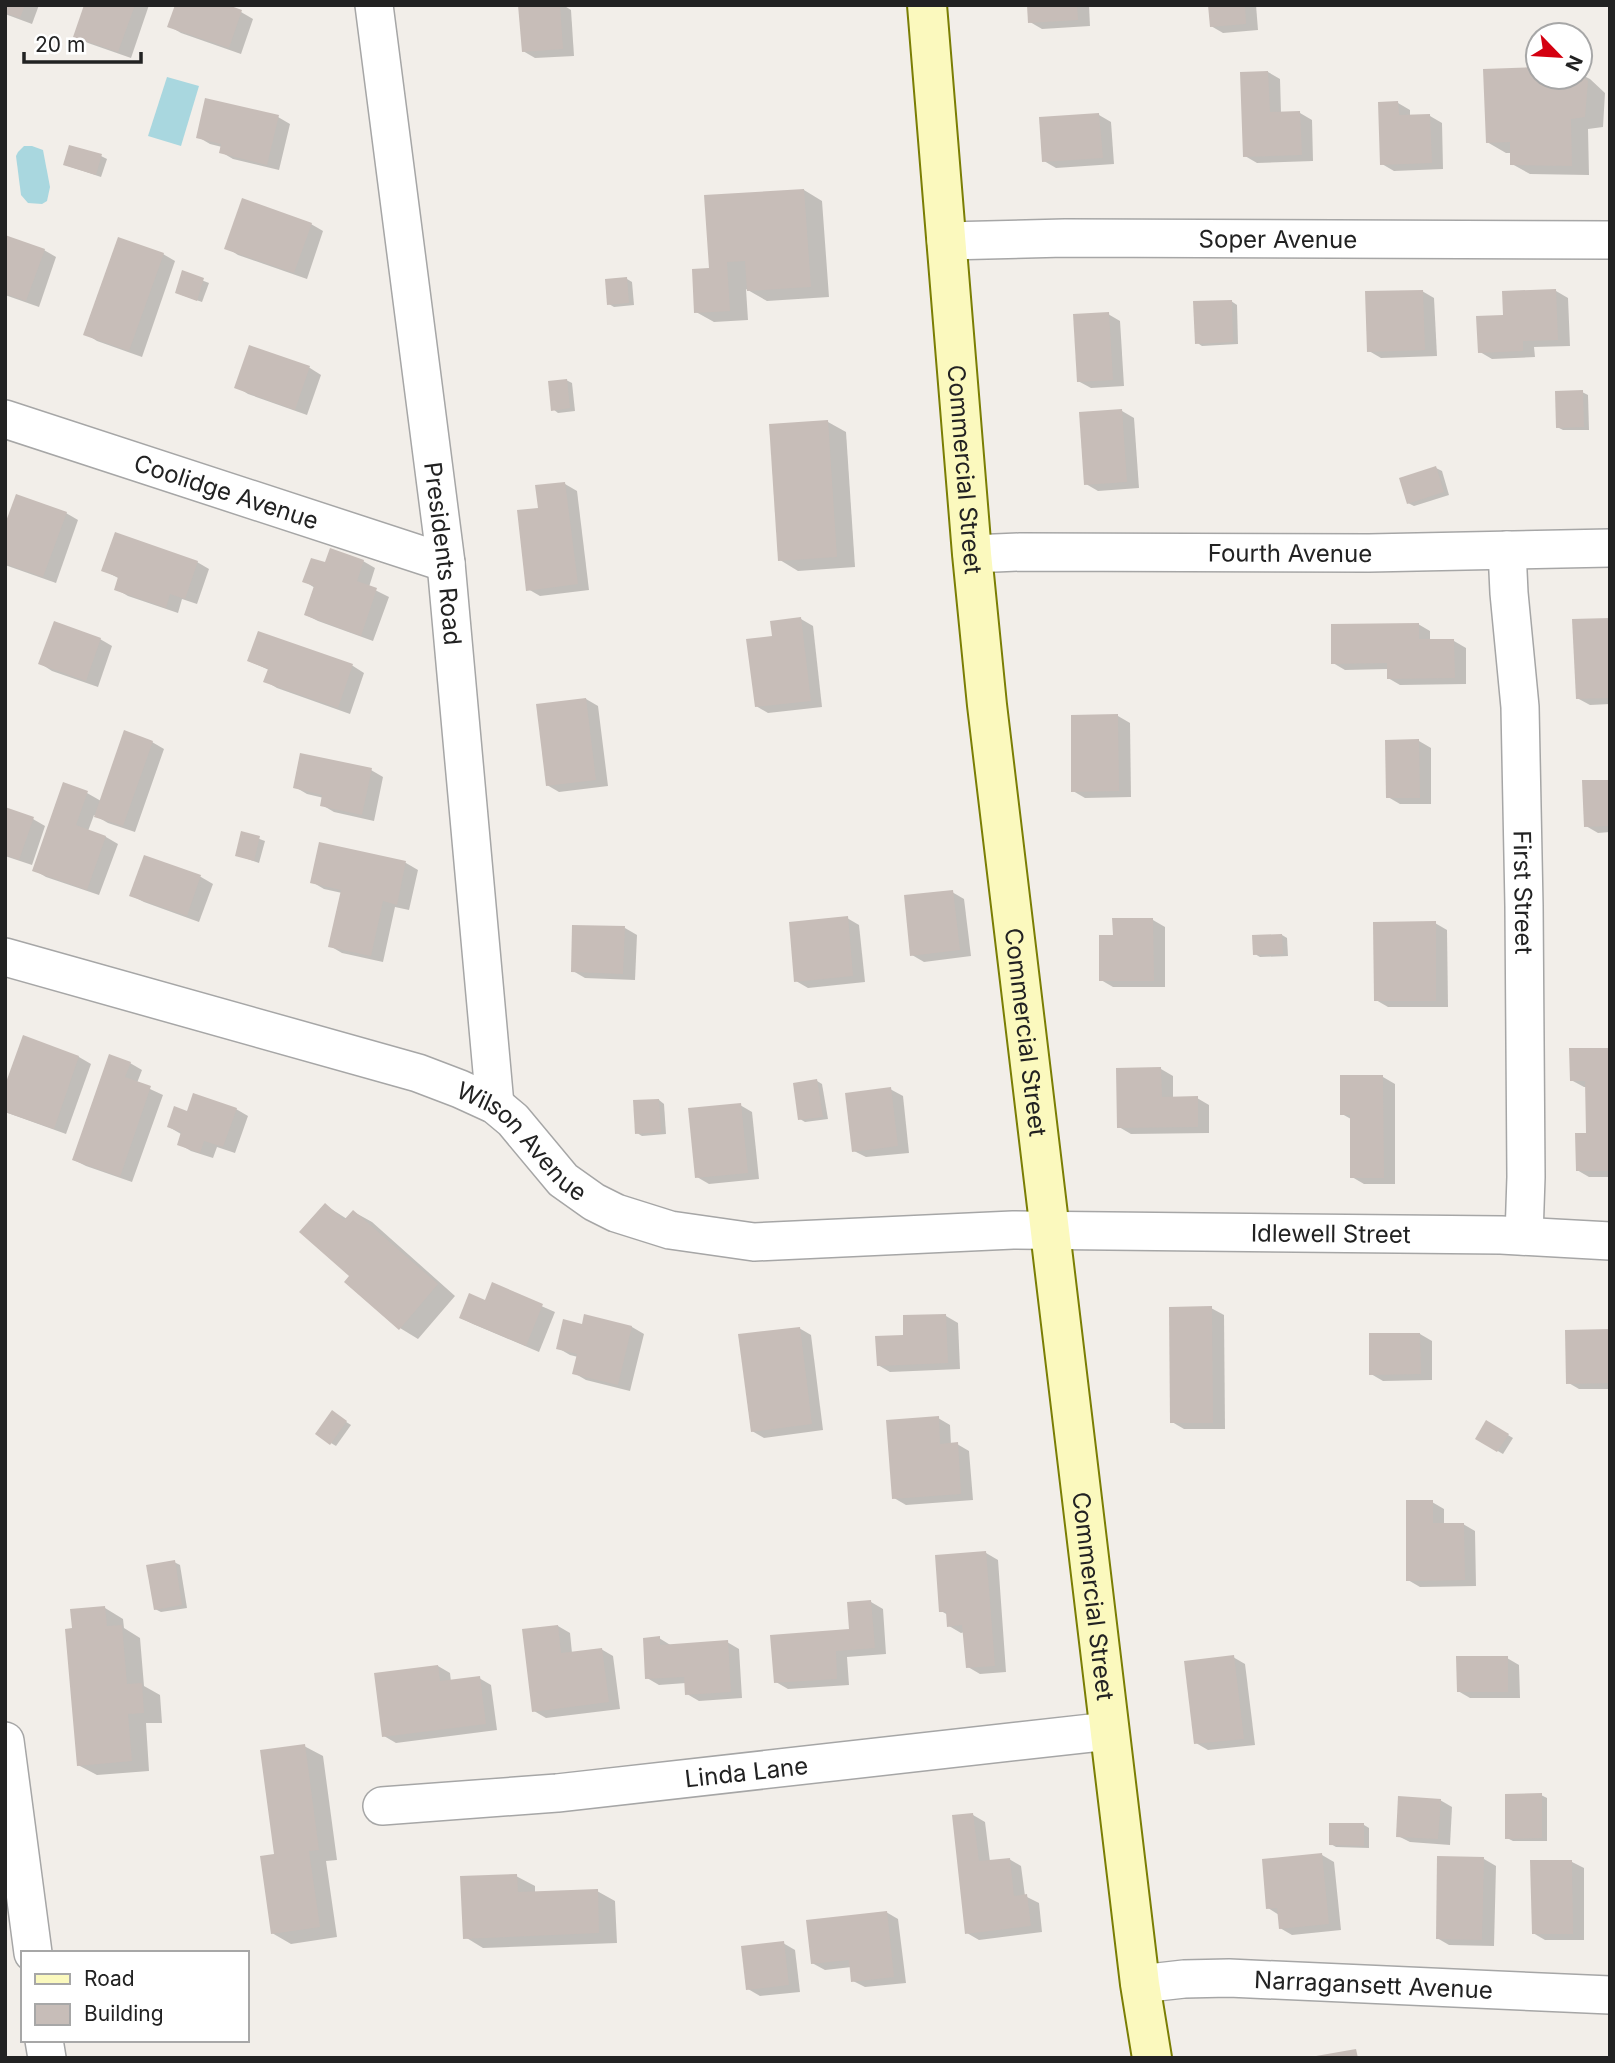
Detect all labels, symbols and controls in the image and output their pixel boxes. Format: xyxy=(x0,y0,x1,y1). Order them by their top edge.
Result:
scale bar xyxy=(24,21,142,65)
north arrow xyxy=(1524,21,1594,91)
text: 20 m xyxy=(35,32,85,57)
text: N xyxy=(1560,52,1587,74)
street label: Soper Avenue xyxy=(1199,224,1357,254)
street label: Commercial Street xyxy=(942,364,988,576)
street label: Coolidge Avenue xyxy=(131,448,322,535)
street label: Presidents Road xyxy=(419,460,468,646)
street label: Fourth Avenue xyxy=(1208,538,1372,568)
street label: First Street xyxy=(1508,830,1539,955)
street label: Commercial Street xyxy=(999,926,1053,1138)
street label: Wilson Avenue xyxy=(452,1075,592,1207)
street label: Idlewell Street xyxy=(1251,1218,1411,1249)
street label: Commercial Street xyxy=(1067,1490,1120,1702)
street label: Linda Lane xyxy=(683,1750,809,1793)
legend xyxy=(21,1951,248,2042)
street label: Narragansett Avenue xyxy=(1254,1965,1494,2004)
text: Road xyxy=(84,1966,135,1991)
text: Building xyxy=(84,2001,164,2026)

